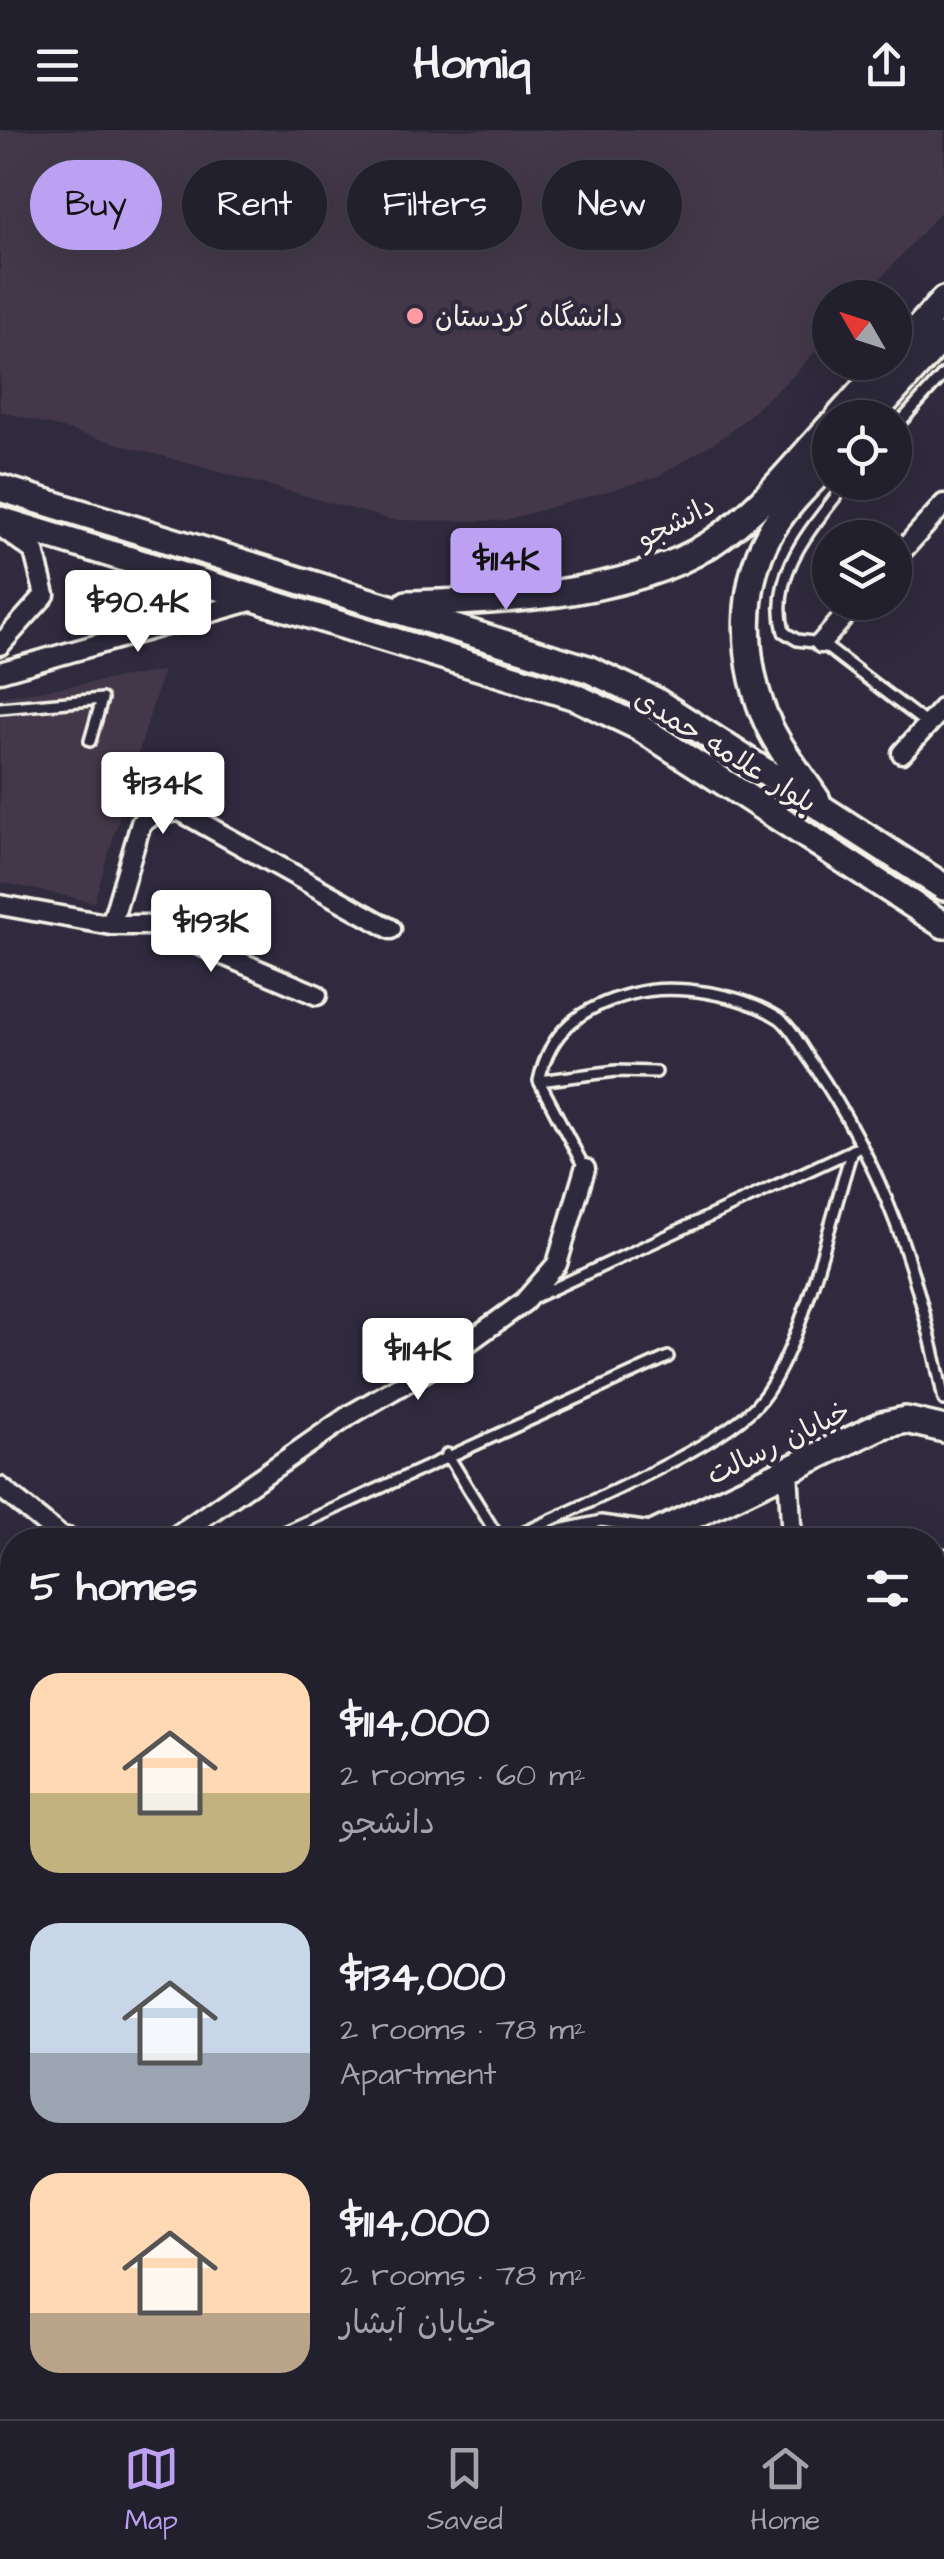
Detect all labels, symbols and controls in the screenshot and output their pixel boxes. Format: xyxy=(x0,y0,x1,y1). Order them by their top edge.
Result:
text: Homiq xyxy=(413,34,531,96)
icon: menu xyxy=(30,38,85,93)
icon: share xyxy=(859,38,914,93)
chip: Buy xyxy=(30,160,162,250)
chip: Rent xyxy=(182,160,327,250)
chip: Filters xyxy=(347,160,522,250)
chip: New xyxy=(542,160,682,250)
north arrow xyxy=(812,280,912,380)
map controls xyxy=(812,280,912,620)
place label: دانشگاه کردستان xyxy=(435,298,623,337)
marker: دانشگاه کردستان xyxy=(404,305,426,327)
button: locate xyxy=(812,400,912,500)
street label: دانشجو xyxy=(629,486,722,559)
button: layers xyxy=(812,520,912,620)
pin: $114K xyxy=(436,528,576,613)
text: $114K xyxy=(472,538,540,583)
pin: $90.4K xyxy=(57,570,219,655)
text: $90.4K xyxy=(87,580,189,625)
street label: بلوار علامه حمدی xyxy=(627,680,824,823)
pin: $134K xyxy=(93,752,233,837)
text: $134K xyxy=(123,762,203,807)
pin: $193K xyxy=(141,890,281,975)
text: $193K xyxy=(173,900,249,945)
pin: $114K xyxy=(348,1318,488,1403)
text: $114K xyxy=(384,1328,452,1373)
street label: خیابان رسالت xyxy=(700,1392,857,1495)
text: 5 homes xyxy=(30,1559,197,1617)
icon: filters xyxy=(860,1561,915,1616)
text: $114,000 xyxy=(340,1695,490,1753)
icon: home xyxy=(110,1713,230,1833)
text: 2 rooms · 60 m² xyxy=(340,1753,586,1798)
text: دانشجو xyxy=(340,1801,435,1846)
text: $134,000 xyxy=(340,1949,506,2007)
icon: home xyxy=(110,1963,230,2083)
text: 2 rooms · 78 m² xyxy=(340,2007,586,2052)
text: Apartment xyxy=(340,2052,496,2097)
text: $114,000 xyxy=(340,2195,490,2253)
icon: home xyxy=(110,2213,230,2333)
text: 2 rooms · 78 m² xyxy=(340,2253,586,2298)
text: خیابان آبشار xyxy=(340,2301,496,2346)
tab: Map xyxy=(124,2441,179,2540)
tab: Saved xyxy=(427,2441,503,2540)
tab: Home xyxy=(750,2441,820,2540)

